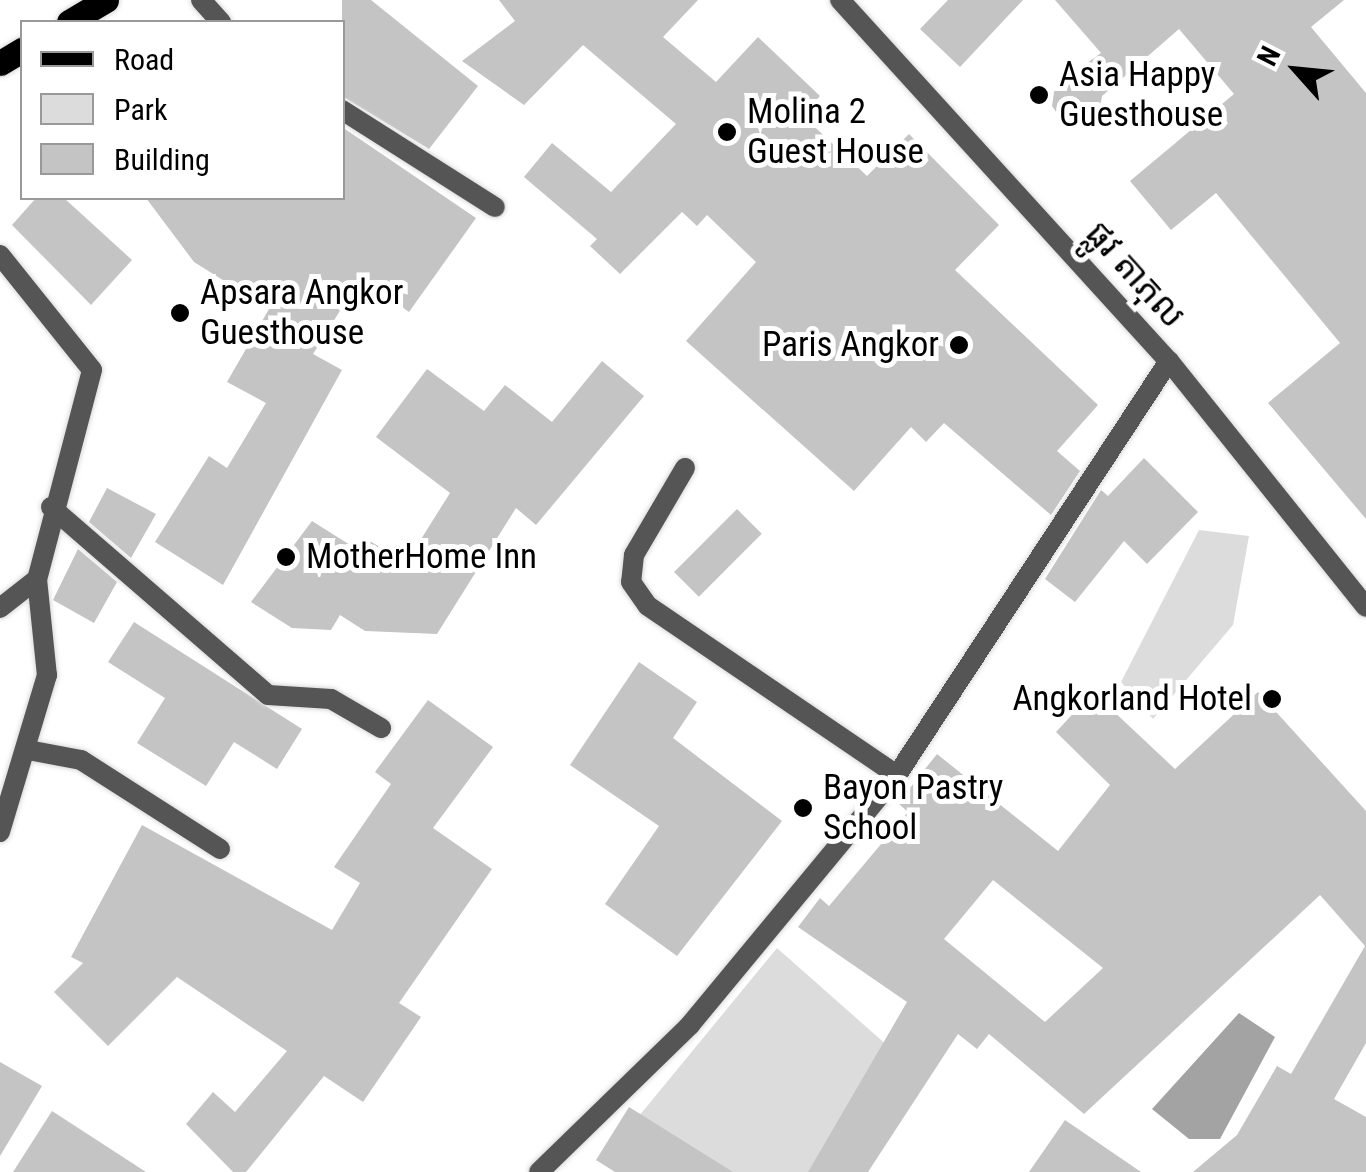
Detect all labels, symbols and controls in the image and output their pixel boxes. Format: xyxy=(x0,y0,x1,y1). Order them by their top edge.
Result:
legend xyxy=(20,20,345,200)
north arrow xyxy=(1246,20,1346,120)
text: N xyxy=(1250,41,1287,71)
text: Road xyxy=(114,42,174,77)
place label: Asia Happy Guesthouse xyxy=(1059,54,1223,136)
marker: Asia Happy Guesthouse xyxy=(1028,84,1050,106)
place label: Molina 2 Guest House xyxy=(747,91,924,173)
text: Park xyxy=(114,92,168,127)
marker: Molina 2 Guest House xyxy=(716,121,738,143)
text: Building xyxy=(114,142,210,177)
street label: ផ្លូវ តាភុល xyxy=(1076,213,1194,337)
place label: Apsara Angkor Guesthouse xyxy=(200,272,403,354)
marker: Apsara Angkor Guesthouse xyxy=(169,302,191,324)
place label: Paris Angkor xyxy=(762,324,939,366)
marker: Paris Angkor xyxy=(948,334,970,356)
place label: MotherHome Inn xyxy=(306,536,537,578)
marker: MotherHome Inn xyxy=(275,546,297,568)
place label: Angkorland Hotel xyxy=(1012,678,1252,720)
marker: Angkorland Hotel xyxy=(1261,688,1283,710)
place label: Bayon Pastry School xyxy=(823,767,1003,849)
marker: Bayon Pastry School xyxy=(792,797,814,819)

